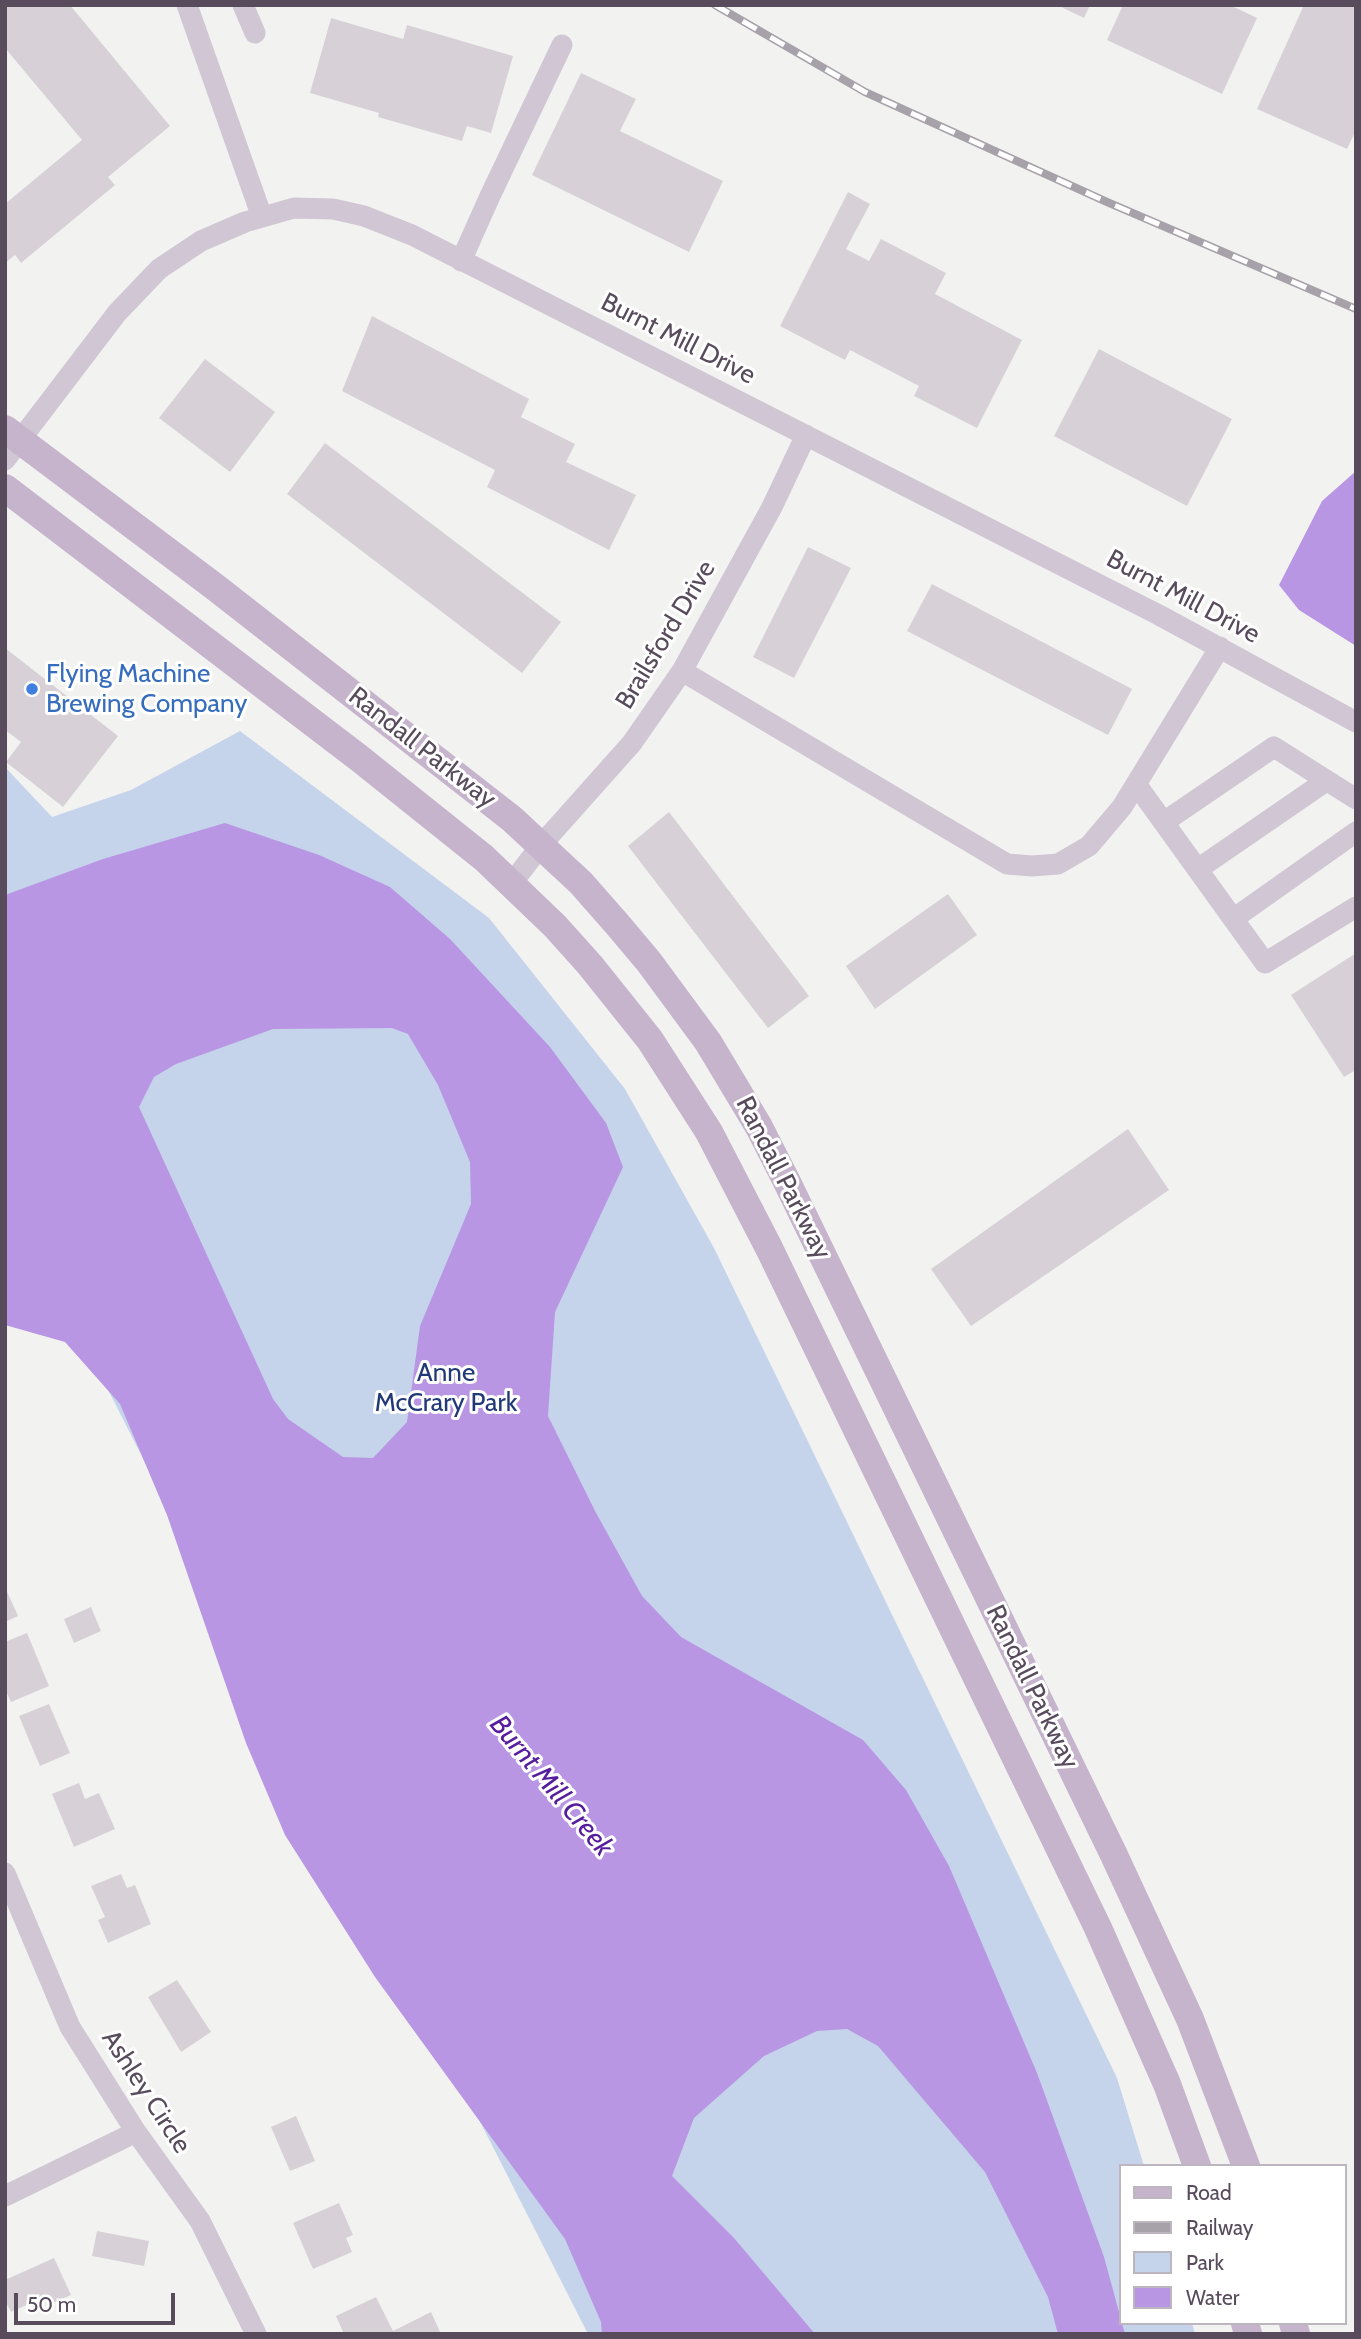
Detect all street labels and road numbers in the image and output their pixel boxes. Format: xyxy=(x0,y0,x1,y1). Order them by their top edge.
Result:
street label: Burnt Mill Drive xyxy=(596,287,760,391)
street label: Burnt Mill Drive xyxy=(1101,544,1265,650)
street label: Brailsford Drive xyxy=(610,555,722,715)
street label: Randall Parkway xyxy=(342,681,502,815)
street label: Randall Parkway xyxy=(729,1091,837,1265)
street label: Randall Parkway xyxy=(979,1600,1085,1774)
street label: Ashley Circle xyxy=(95,2025,197,2159)

